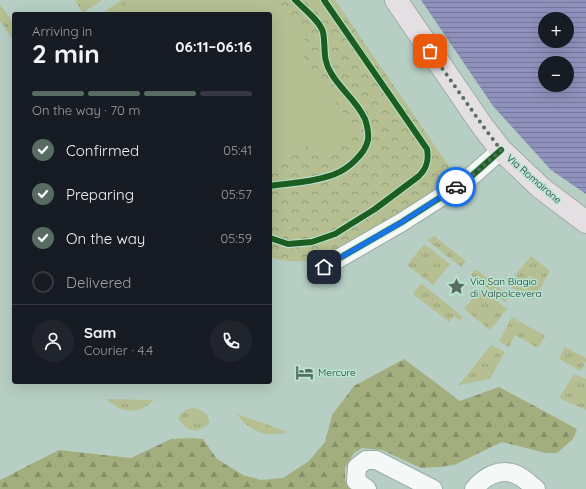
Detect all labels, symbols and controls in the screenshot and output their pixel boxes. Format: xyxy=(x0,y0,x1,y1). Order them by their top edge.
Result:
map controls xyxy=(538,12,574,92)
button: + xyxy=(538,12,574,48)
text: Arriving in xyxy=(32,23,92,39)
pin xyxy=(413,34,447,68)
text: 2 min xyxy=(32,37,100,70)
text: 06:11–06:16 xyxy=(175,37,252,56)
icon: bag xyxy=(419,40,441,62)
button: − xyxy=(538,56,574,92)
text: On the way · 70 m xyxy=(32,102,140,118)
icon: check xyxy=(32,139,54,161)
text: Confirmed xyxy=(66,141,139,160)
text: 05:41 xyxy=(223,142,252,158)
street label: Via Romairone xyxy=(504,152,564,207)
courier xyxy=(436,167,476,207)
icon: car xyxy=(445,176,467,198)
icon: check xyxy=(32,183,54,205)
text: Preparing xyxy=(66,185,134,204)
text: 05:57 xyxy=(221,186,252,202)
icon: check xyxy=(32,227,54,249)
text: On the way xyxy=(66,229,145,248)
text: 05:59 xyxy=(220,230,252,246)
pin xyxy=(307,250,341,284)
icon: home xyxy=(313,256,335,278)
text: Delivered xyxy=(66,273,131,292)
place label: Via San Biagio di Valpolcevera xyxy=(470,275,542,300)
place icon: Via San Biagio di Valpolcevera xyxy=(447,277,467,297)
button: person xyxy=(32,320,74,362)
button: phone xyxy=(210,320,252,362)
text: Sam xyxy=(84,323,116,342)
text: Courier · 4.4 xyxy=(84,342,153,358)
hotel icon: Mercure xyxy=(295,362,315,382)
place label: Mercure xyxy=(318,366,356,379)

